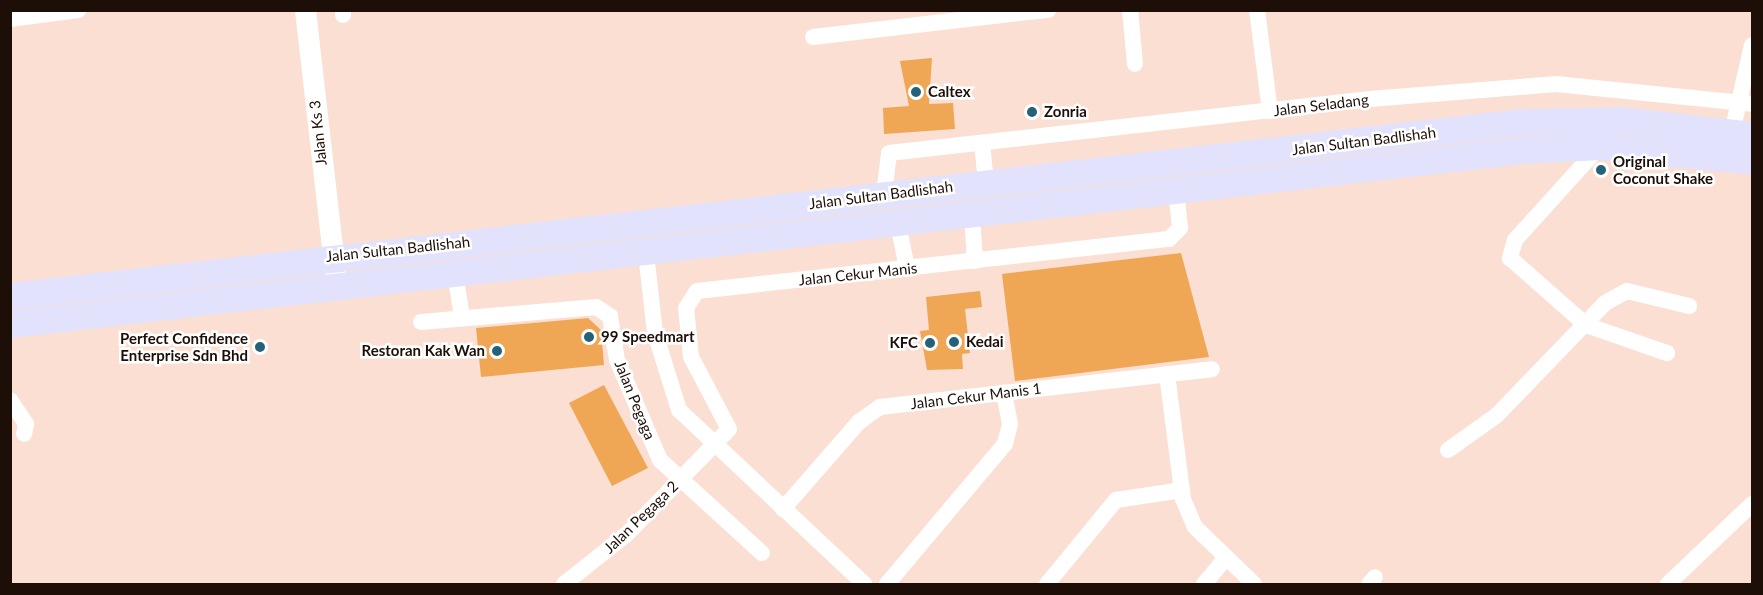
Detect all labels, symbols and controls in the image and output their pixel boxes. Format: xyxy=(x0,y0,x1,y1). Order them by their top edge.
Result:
place label: Caltex xyxy=(928,83,971,101)
marker: Caltex xyxy=(909,85,923,99)
street label: Jalan Seladang xyxy=(1272,90,1370,120)
street label: Jalan Ks 3 xyxy=(306,99,330,167)
place label: Zonria xyxy=(1044,103,1087,121)
marker: Zonria xyxy=(1025,105,1039,119)
street label: Jalan Sultan Badlishah xyxy=(1291,123,1437,159)
place label: Original Coconut Shake xyxy=(1613,152,1713,187)
marker: Original Coconut Shake xyxy=(1594,163,1608,177)
street label: Jalan Sultan Badlishah xyxy=(808,177,954,213)
street label: Jalan Sultan Badlishah xyxy=(325,232,471,266)
street label: Jalan Cekur Manis xyxy=(798,259,918,289)
place label: 99 Speedmart xyxy=(601,328,695,346)
place label: Perfect Confidence Enterprise Sdn Bhd xyxy=(120,329,248,364)
marker: 99 Speedmart xyxy=(582,330,596,344)
place label: Kedai xyxy=(966,333,1004,351)
place label: KFC xyxy=(889,334,918,352)
marker: Kedai xyxy=(947,335,961,349)
marker: KFC xyxy=(923,336,937,350)
marker: Perfect Confidence Enterprise Sdn Bhd xyxy=(253,340,267,354)
place label: Restoran Kak Wan xyxy=(361,342,485,360)
marker: Restoran Kak Wan xyxy=(490,344,504,358)
street label: Jalan Pegaga xyxy=(611,358,659,442)
street label: Jalan Cekur Manis 1 xyxy=(909,379,1043,413)
street label: Jalan Pegaga 2 xyxy=(600,477,682,557)

